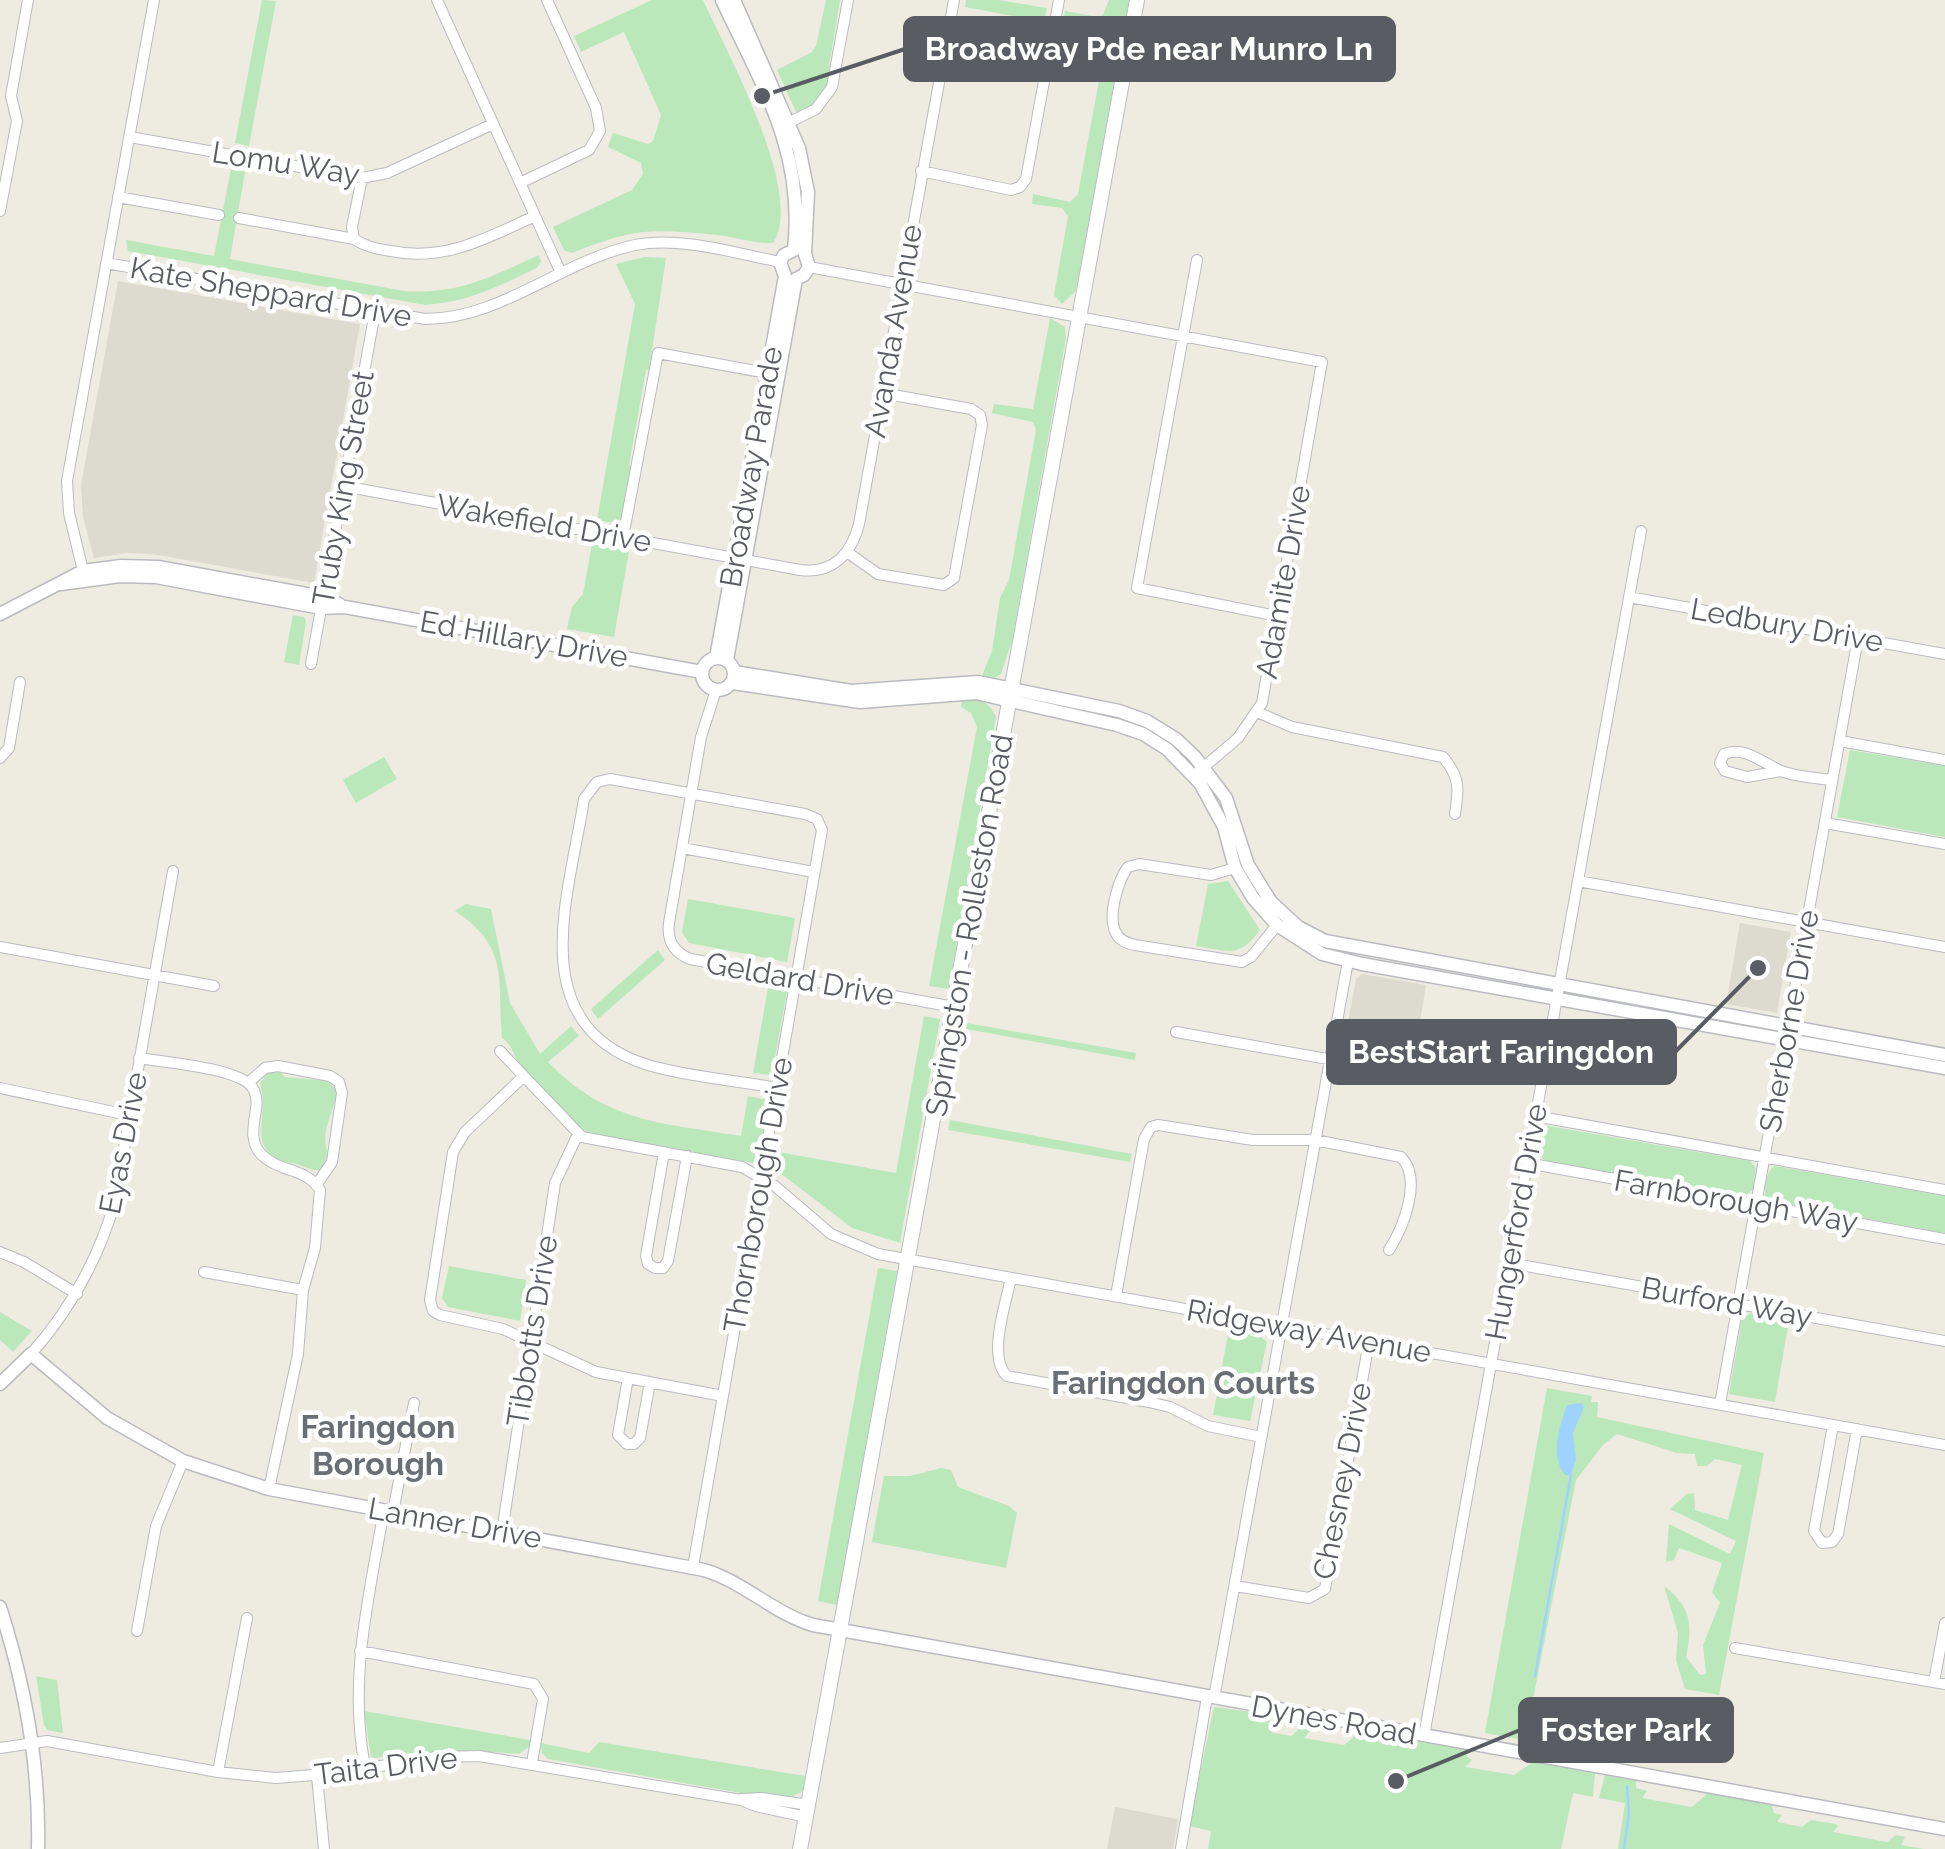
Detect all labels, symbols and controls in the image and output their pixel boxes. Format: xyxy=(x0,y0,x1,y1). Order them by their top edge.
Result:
callout: Broadway Pde near Munro Ln xyxy=(905,18,1394,80)
text: Broadway Pde near Munro Ln xyxy=(925,30,1373,67)
street label: Lomu Way xyxy=(210,134,362,192)
street label: Avanda Avenue xyxy=(857,222,929,440)
street label: Kate Sheppard Drive xyxy=(128,250,414,334)
street label: Broadway Parade xyxy=(713,344,789,590)
street label: Truby King Street xyxy=(305,368,381,608)
street label: Adamite Drive xyxy=(1249,483,1317,681)
street label: Wakefield Drive xyxy=(434,487,654,559)
street label: Ledbury Drive xyxy=(1688,591,1886,659)
street label: Ed Hillary Drive xyxy=(417,603,631,675)
street label: Springston - Rolleston Road xyxy=(918,731,1020,1119)
street label: Sherborne Drive xyxy=(1752,907,1826,1135)
street label: Geldard Drive xyxy=(703,945,897,1013)
callout: BestStart Faringdon xyxy=(1328,1021,1675,1083)
text: BestStart Faringdon xyxy=(1348,1033,1654,1070)
street label: Thornborough Drive xyxy=(717,1055,799,1335)
street label: Eyas Drive xyxy=(92,1069,154,1217)
street label: Hungerford Drive xyxy=(1478,1101,1554,1343)
street label: Farnborough Way xyxy=(1611,1162,1861,1240)
street label: Tibbotts Drive xyxy=(500,1233,564,1429)
street label: Burford Way xyxy=(1639,1270,1815,1334)
street label: Ridgeway Avenue xyxy=(1184,1292,1434,1370)
district label: Faringdon Courts xyxy=(1051,1364,1315,1401)
street label: Chesney Drive xyxy=(1306,1380,1378,1582)
district label: Faringdon Borough xyxy=(301,1408,455,1482)
street label: Lanner Drive xyxy=(366,1491,544,1555)
street label: Dynes Road xyxy=(1249,1688,1419,1752)
callout: Foster Park xyxy=(1520,1699,1732,1761)
text: Foster Park xyxy=(1540,1711,1712,1748)
street label: Taita Drive xyxy=(313,1740,459,1792)

